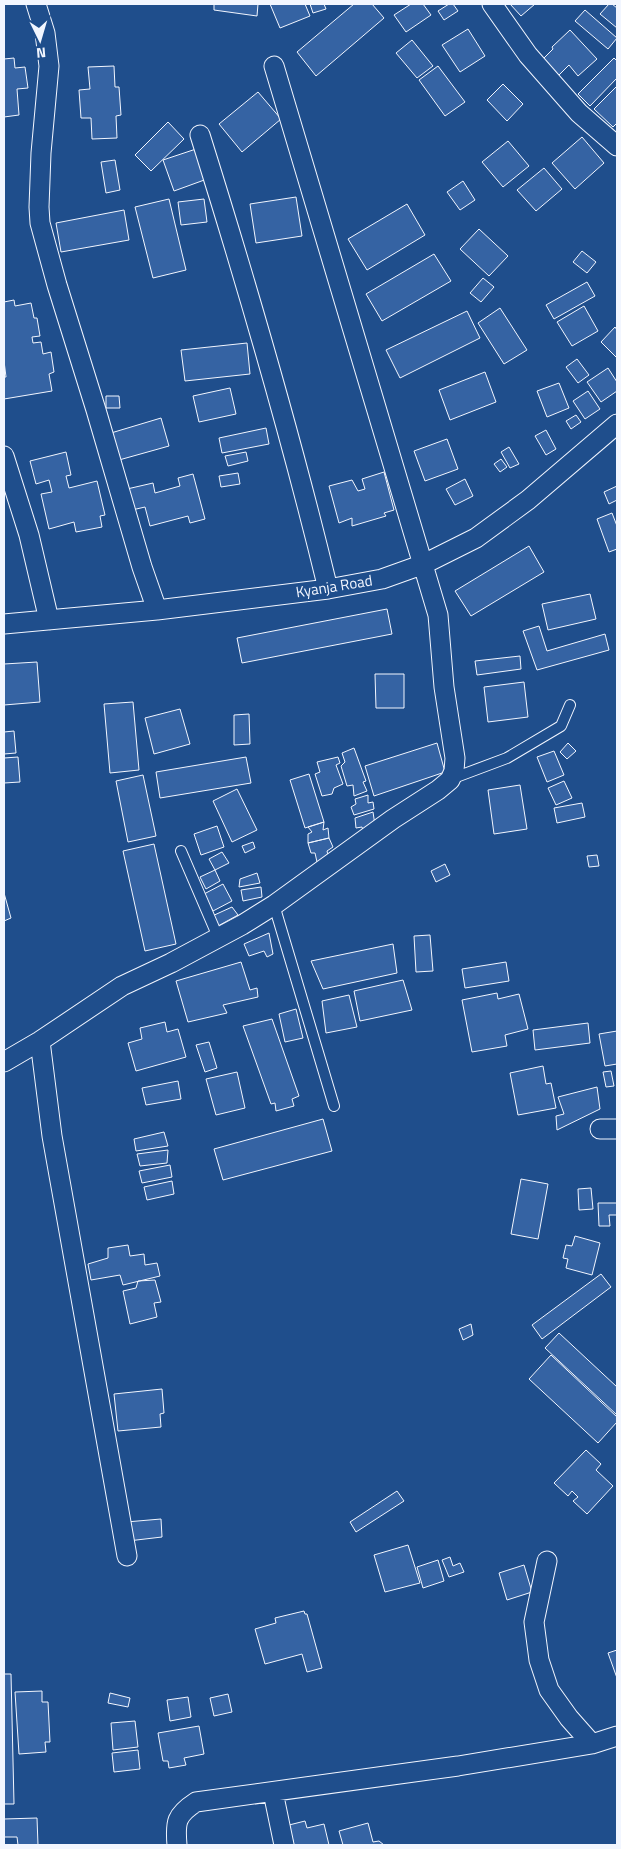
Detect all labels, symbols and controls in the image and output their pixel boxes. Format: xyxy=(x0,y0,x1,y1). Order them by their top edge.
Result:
north arrow xyxy=(15,15,65,65)
text: N xyxy=(35,43,47,64)
street label: Kyanja Road xyxy=(294,569,374,603)

